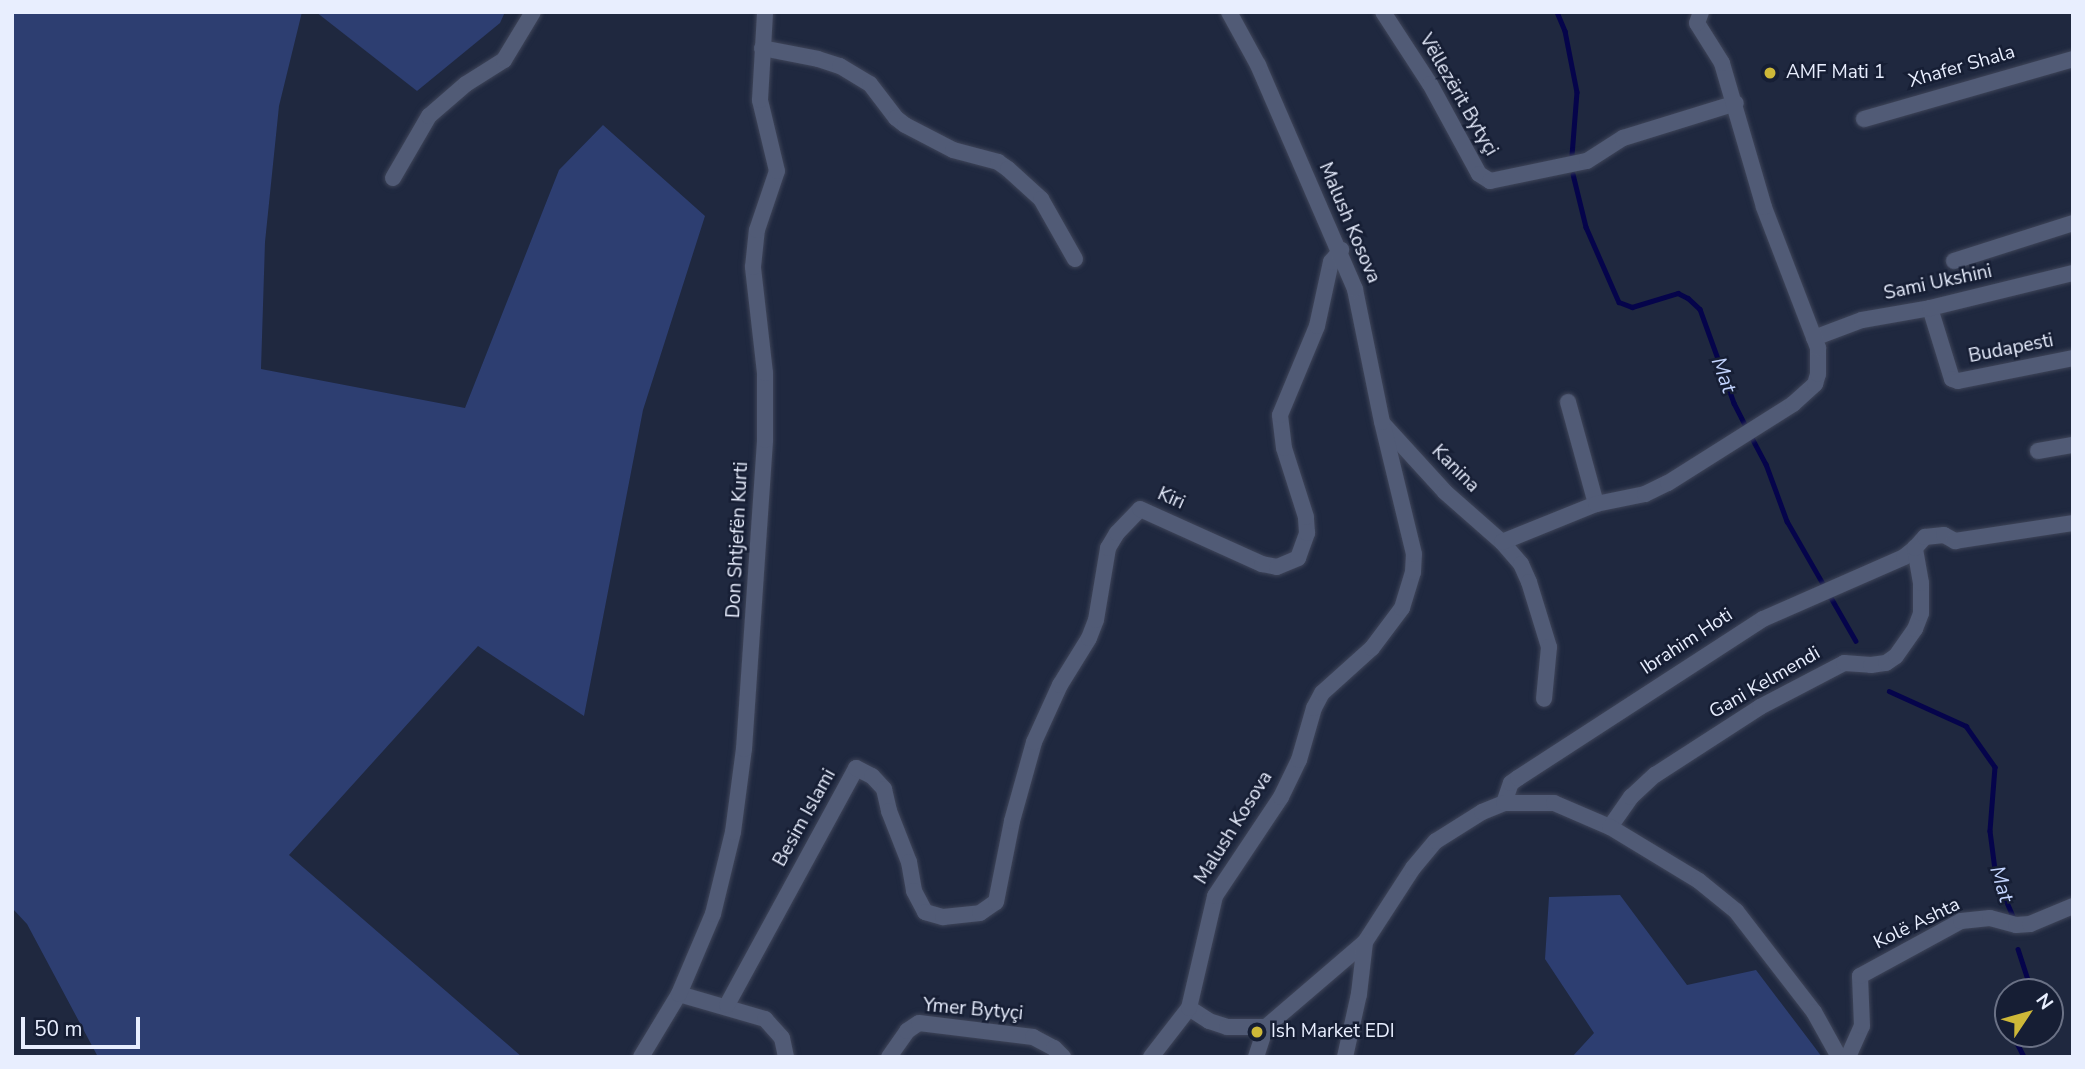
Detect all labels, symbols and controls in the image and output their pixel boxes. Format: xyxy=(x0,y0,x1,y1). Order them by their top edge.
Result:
street label: Vëllezërit Bytyçi xyxy=(1414,30,1502,160)
street label: Xhafer Shala xyxy=(1906,41,2018,93)
place label: AMF Mati 1 xyxy=(1786,62,1885,84)
marker: AMF Mati 1 xyxy=(1760,63,1780,83)
street label: Malush Kosova xyxy=(1313,159,1385,287)
street label: Sami Ukshini xyxy=(1882,260,1994,306)
street label: Budapesti xyxy=(1967,330,2055,368)
water label: Mat xyxy=(1706,354,1742,396)
street label: Kanina xyxy=(1426,440,1484,498)
street label: Don Shtjefën Kurti xyxy=(723,461,753,619)
street label: Kiri xyxy=(1154,483,1188,515)
street label: Ibrahim Hoti xyxy=(1637,604,1737,680)
street label: Gani Kelmendi xyxy=(1706,642,1824,724)
street label: Besim Islami xyxy=(769,765,841,871)
street label: Malush Kosova xyxy=(1190,767,1278,889)
water label: Mat xyxy=(1985,863,2019,905)
street label: Kolë Ashta xyxy=(1870,893,1964,955)
north arrow xyxy=(1994,978,2064,1048)
text: N xyxy=(2030,988,2059,1015)
street label: Ymer Bytyçi xyxy=(922,994,1024,1026)
scale bar xyxy=(24,1002,144,1046)
text: 50 m xyxy=(34,1015,83,1043)
place label: Ish Market EDI xyxy=(1271,1021,1395,1043)
marker: Ish Market EDI xyxy=(1249,1024,1265,1040)

